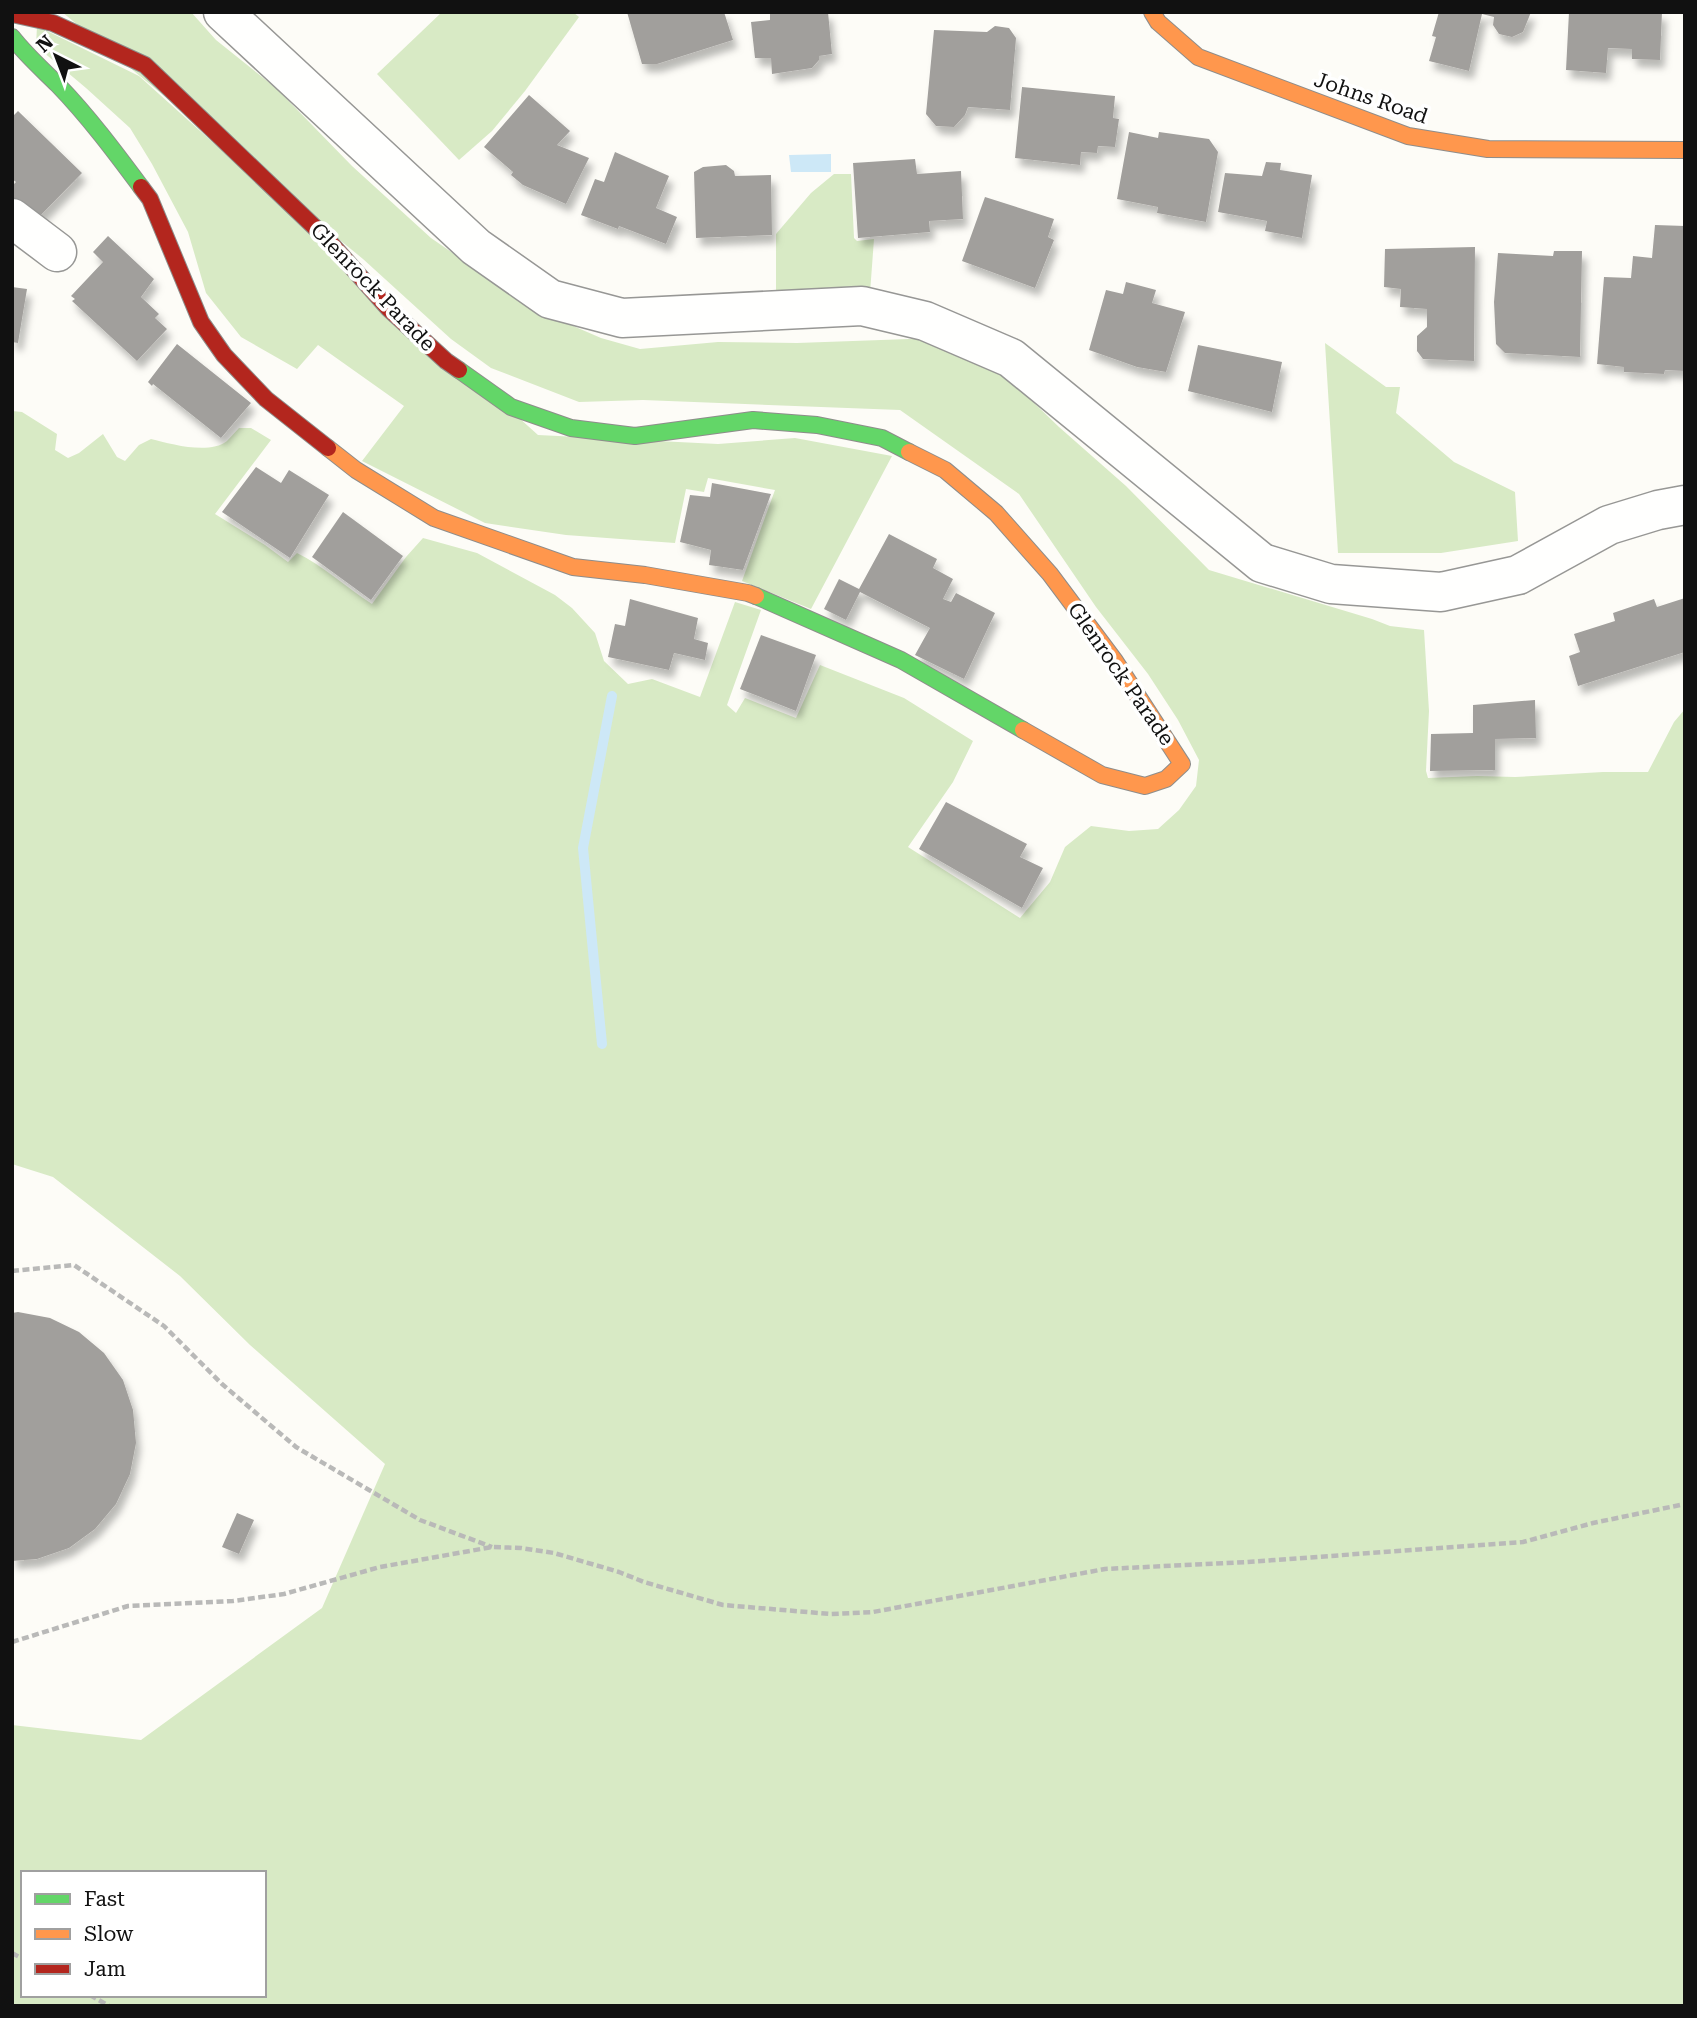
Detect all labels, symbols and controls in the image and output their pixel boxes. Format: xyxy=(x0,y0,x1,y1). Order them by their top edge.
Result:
north arrow xyxy=(21,21,91,91)
text: N xyxy=(32,30,58,57)
street label: Johns Road xyxy=(1311,67,1431,129)
street label: Glenrock Parade xyxy=(306,218,440,356)
street label: Glenrock Parade xyxy=(1063,598,1179,750)
legend xyxy=(21,1871,266,1997)
text: Fast xyxy=(84,1887,125,1911)
text: Slow xyxy=(84,1922,134,1946)
text: Jam xyxy=(84,1957,126,1981)

